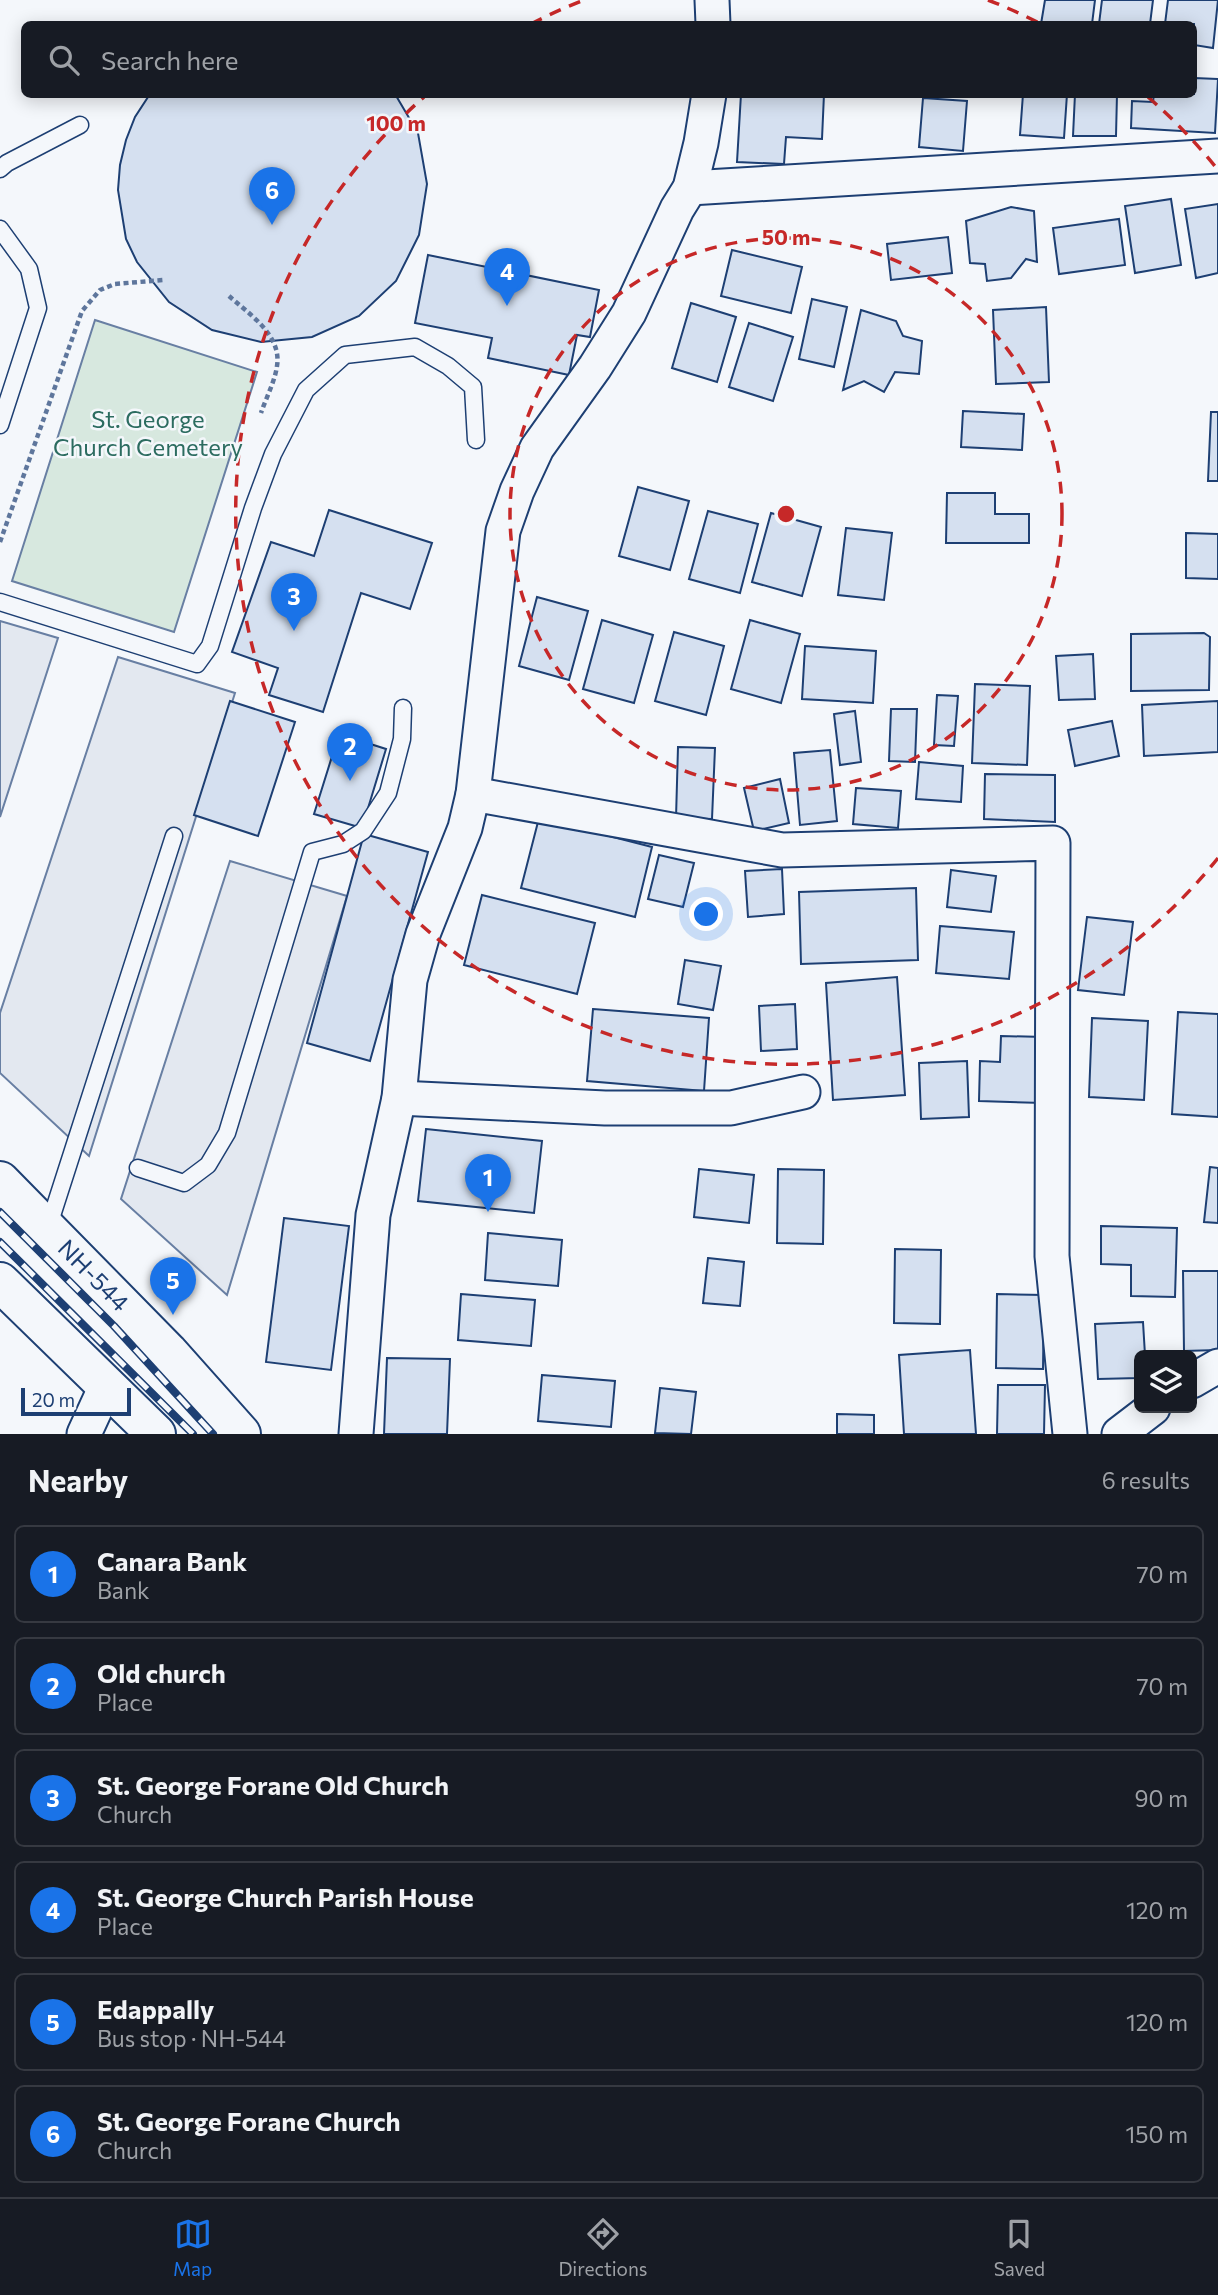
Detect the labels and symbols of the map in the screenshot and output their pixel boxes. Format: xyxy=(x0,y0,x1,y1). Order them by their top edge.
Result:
text: 100 m xyxy=(366,110,426,135)
pin: 6 xyxy=(249,167,295,225)
text: 50 m xyxy=(762,224,810,249)
pin: 4 xyxy=(484,248,530,306)
park label: St. George Church Cemetery xyxy=(53,404,243,461)
centre of rings xyxy=(774,502,798,526)
pin: 3 xyxy=(271,573,317,631)
pin: 2 xyxy=(327,723,373,781)
your location xyxy=(689,897,723,931)
pin: 1 xyxy=(465,1154,511,1212)
street label: NH-544 xyxy=(53,1233,136,1317)
pin: 5 xyxy=(150,1257,196,1315)
scale bar xyxy=(21,1385,131,1417)

